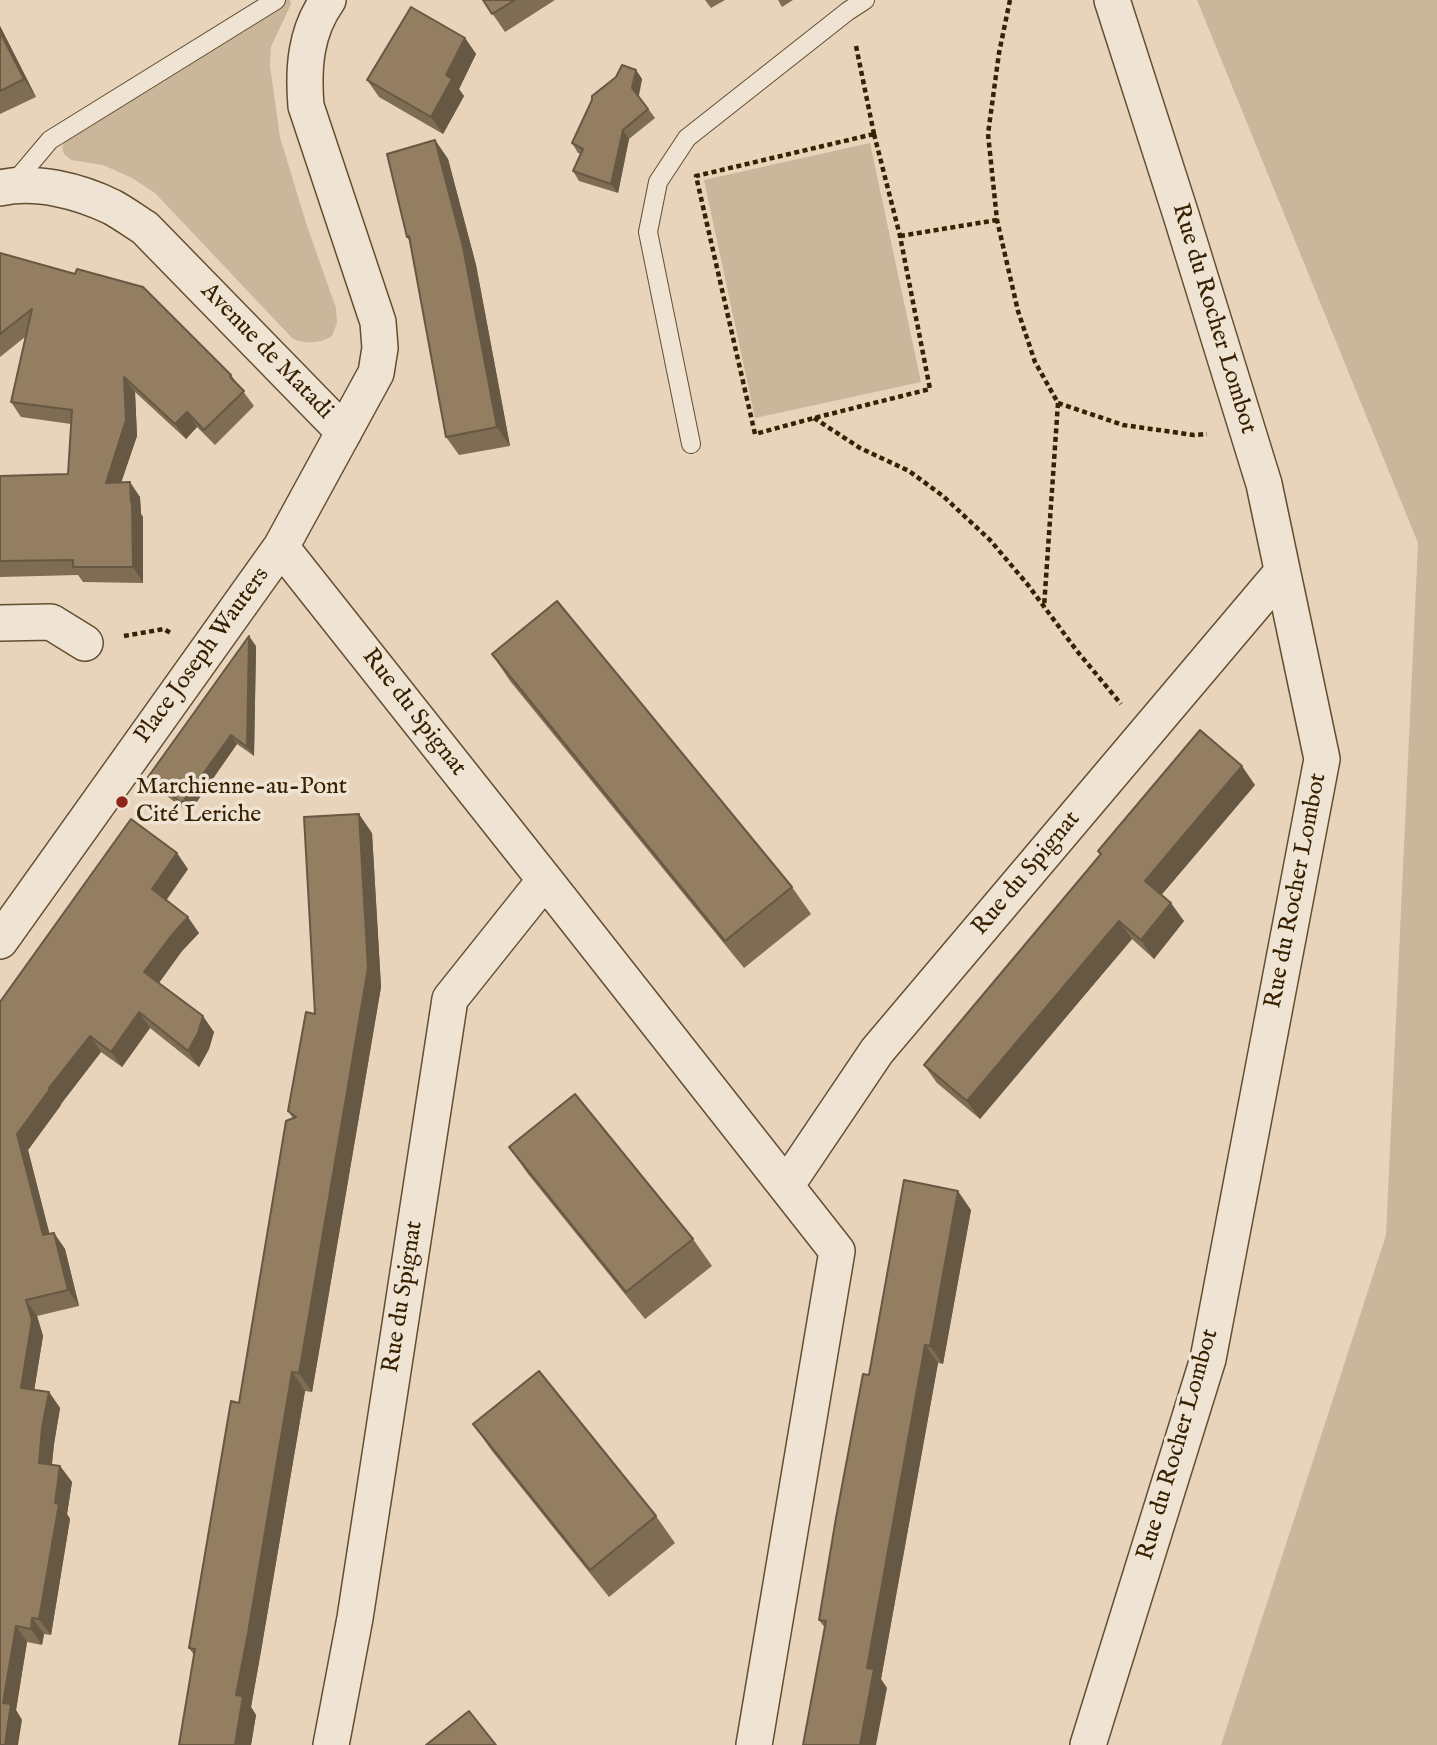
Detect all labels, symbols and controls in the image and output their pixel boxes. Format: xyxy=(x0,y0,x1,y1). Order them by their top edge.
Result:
street label: Rue du Rocher Lombot xyxy=(1164,200,1262,438)
street label: Avenue de Matadi xyxy=(194,278,338,426)
street label: Place Joseph Wauters xyxy=(129,562,277,750)
street label: Rue du Spignat xyxy=(354,644,472,782)
street label: Rue du Rocher Lombot xyxy=(1260,771,1334,1011)
place label: Marchienne-au-Pont Cité Leriche xyxy=(136,774,347,830)
marker: Marchienne-au-Pont Cité Leriche xyxy=(114,794,130,810)
street label: Rue du Spignat xyxy=(967,806,1087,942)
street label: Rue du Spignat xyxy=(378,1219,430,1375)
street label: Rue du Rocher Lombot xyxy=(1132,1326,1226,1564)

